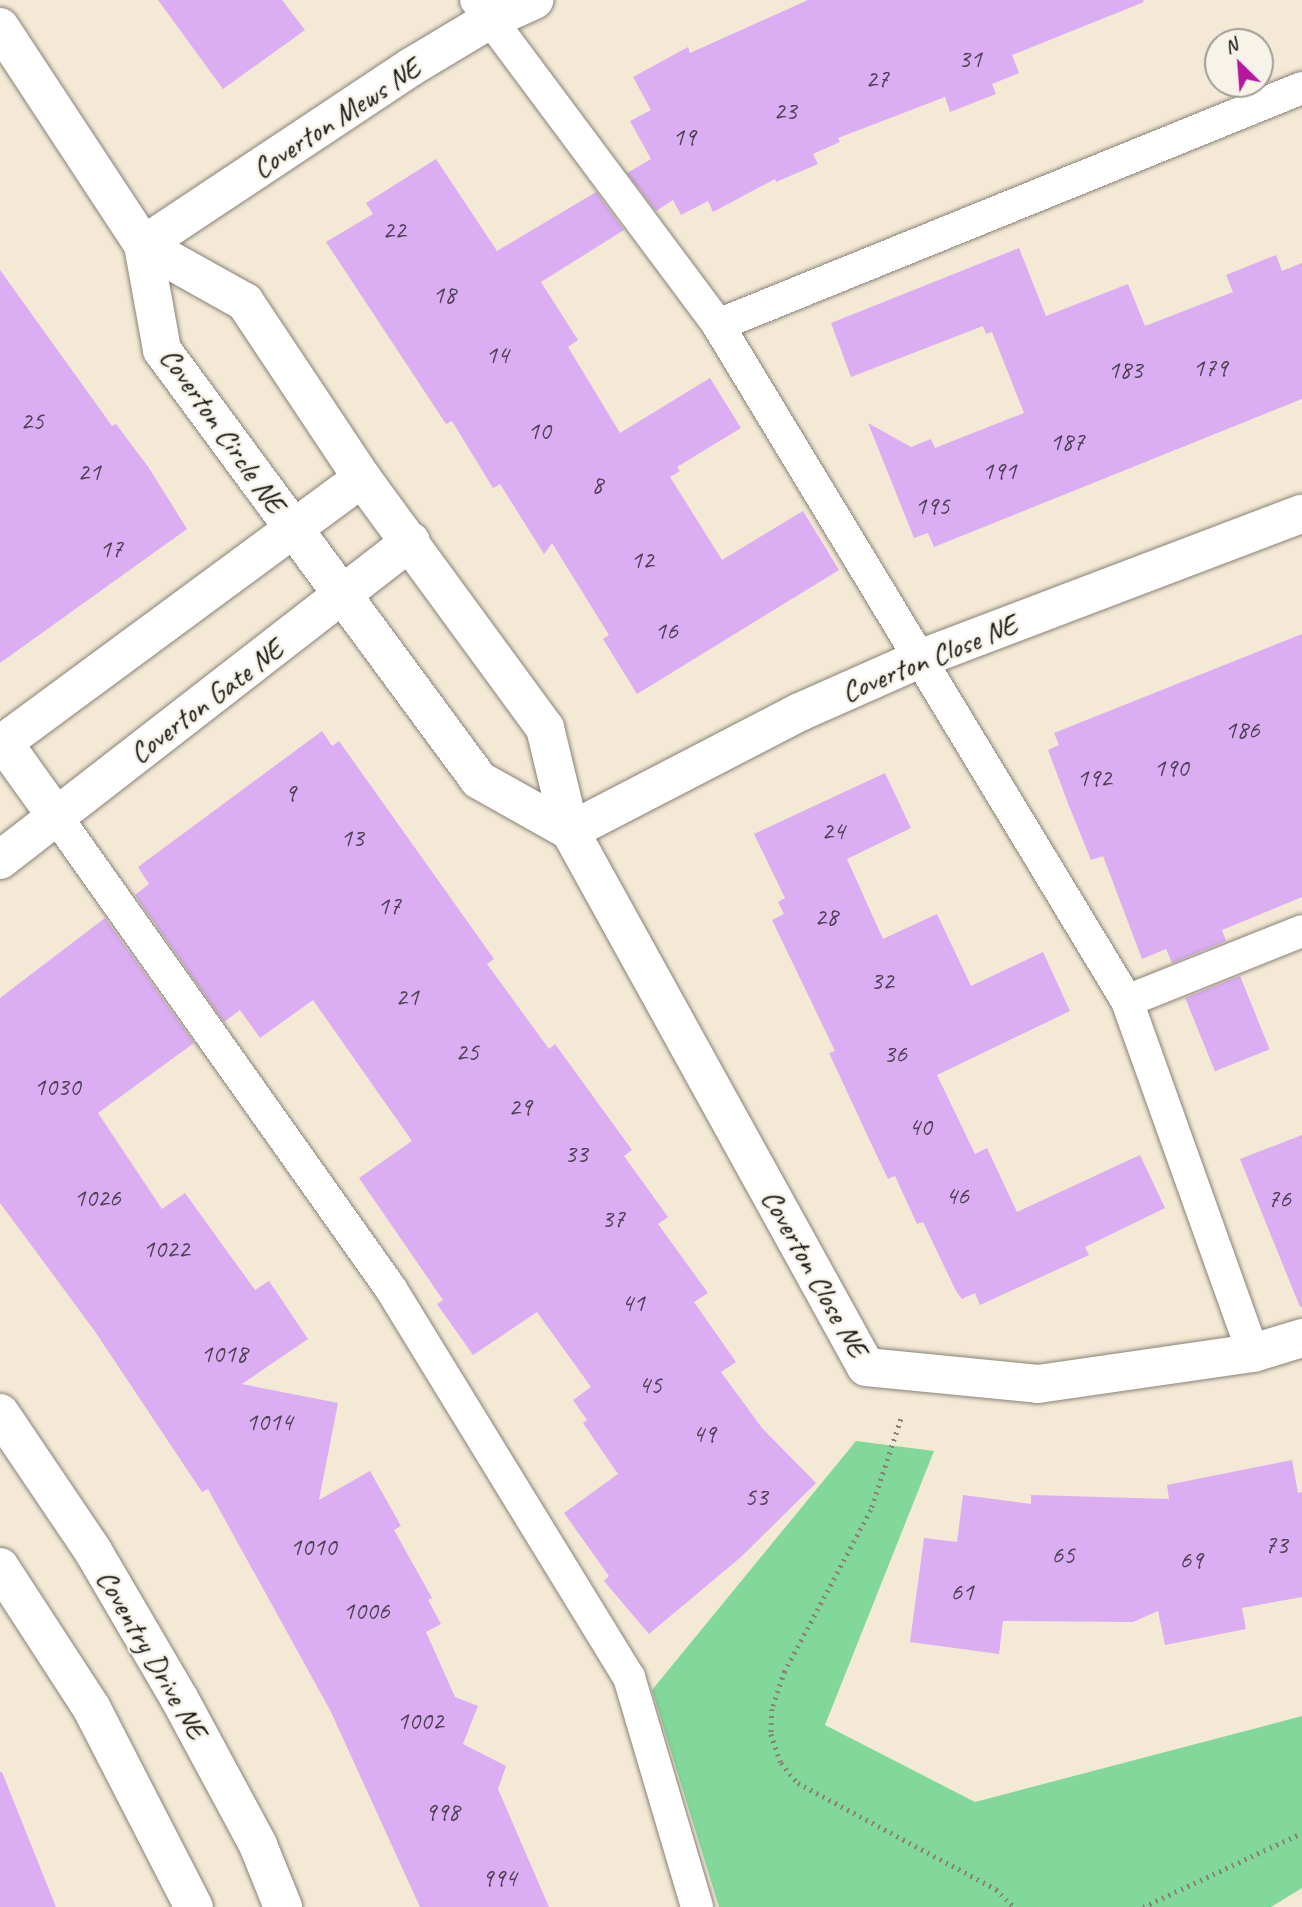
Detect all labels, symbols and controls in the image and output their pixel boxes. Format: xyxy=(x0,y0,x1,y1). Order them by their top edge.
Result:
north arrow xyxy=(1204,28,1274,98)
text: N xyxy=(1221,32,1241,59)
house number: 31 xyxy=(958,43,982,75)
street label: Coverton Mews NE xyxy=(244,50,428,186)
house number: 27 xyxy=(865,63,889,95)
house number: 23 xyxy=(773,95,797,127)
house number: 19 xyxy=(672,121,696,153)
house number: 22 xyxy=(382,214,406,246)
house number: 18 xyxy=(432,279,456,311)
house number: 14 xyxy=(485,339,509,371)
street label: Coverton Circle NE xyxy=(153,340,293,520)
house number: 179 xyxy=(1192,352,1228,384)
house number: 183 xyxy=(1107,354,1143,386)
house number: 25 xyxy=(20,405,44,437)
house number: 10 xyxy=(527,415,551,447)
house number: 187 xyxy=(1049,426,1085,458)
house number: 191 xyxy=(981,455,1017,487)
house number: 21 xyxy=(77,456,101,488)
house number: 8 xyxy=(591,469,603,501)
house number: 195 xyxy=(914,490,950,522)
house number: 17 xyxy=(99,533,123,565)
house number: 12 xyxy=(630,544,654,576)
street label: Coverton Close NE xyxy=(835,606,1023,710)
house number: 16 xyxy=(654,615,678,647)
street label: Coverton Gate NE xyxy=(121,631,291,771)
house number: 186 xyxy=(1224,714,1260,746)
house number: 190 xyxy=(1153,752,1189,784)
house number: 192 xyxy=(1076,762,1112,794)
house number: 9 xyxy=(284,777,296,809)
house number: 24 xyxy=(821,815,845,847)
house number: 13 xyxy=(340,822,364,854)
house number: 17 xyxy=(377,890,401,922)
house number: 28 xyxy=(814,901,838,933)
house number: 32 xyxy=(870,965,894,997)
house number: 21 xyxy=(395,981,419,1013)
house number: 25 xyxy=(455,1036,479,1068)
house number: 36 xyxy=(883,1038,907,1070)
house number: 1030 xyxy=(34,1071,80,1103)
house number: 29 xyxy=(508,1091,532,1123)
house number: 40 xyxy=(908,1111,932,1143)
house number: 33 xyxy=(564,1138,588,1170)
house number: 46 xyxy=(945,1180,969,1212)
house number: 1026 xyxy=(74,1182,120,1214)
street label: Coverton Close NE xyxy=(754,1182,876,1364)
house number: 76 xyxy=(1267,1183,1291,1215)
house number: 37 xyxy=(601,1203,625,1235)
house number: 1022 xyxy=(143,1233,189,1265)
house number: 41 xyxy=(621,1287,645,1319)
house number: 1018 xyxy=(201,1338,247,1370)
house number: 45 xyxy=(638,1369,662,1401)
house number: 1014 xyxy=(246,1406,292,1438)
house number: 49 xyxy=(692,1418,716,1450)
house number: 53 xyxy=(744,1481,768,1513)
house number: 73 xyxy=(1264,1529,1288,1561)
house number: 1010 xyxy=(290,1531,336,1563)
house number: 65 xyxy=(1051,1539,1075,1571)
house number: 69 xyxy=(1179,1544,1203,1576)
street label: Coventry Drive NE xyxy=(89,1562,215,1746)
house number: 61 xyxy=(950,1576,974,1608)
house number: 1006 xyxy=(343,1595,389,1627)
house number: 1002 xyxy=(397,1705,443,1737)
house number: 998 xyxy=(424,1796,460,1828)
house number: 994 xyxy=(481,1862,517,1894)

